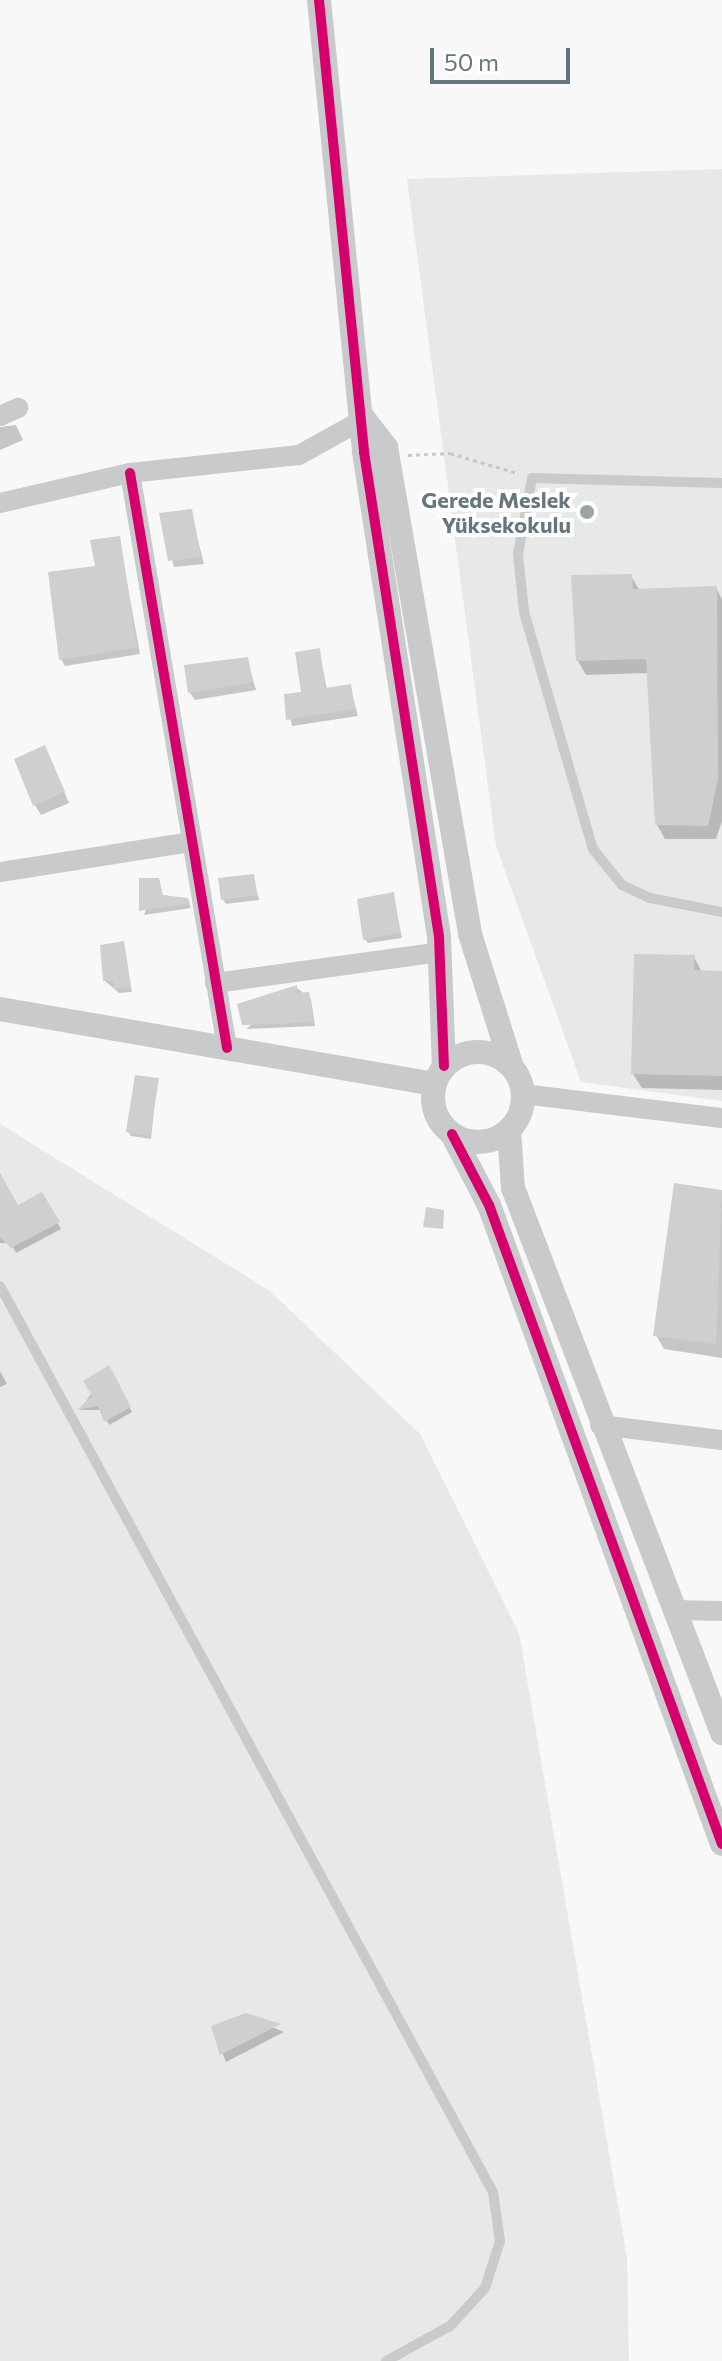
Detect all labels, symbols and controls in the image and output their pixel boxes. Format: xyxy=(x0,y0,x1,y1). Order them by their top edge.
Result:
scale bar xyxy=(434,32,574,82)
text: 50 m xyxy=(444,47,499,76)
place label: Gerede Meslek Yüksekokulu xyxy=(421,486,571,538)
marker: Gerede Meslek Yüksekokulu xyxy=(578,503,596,521)

